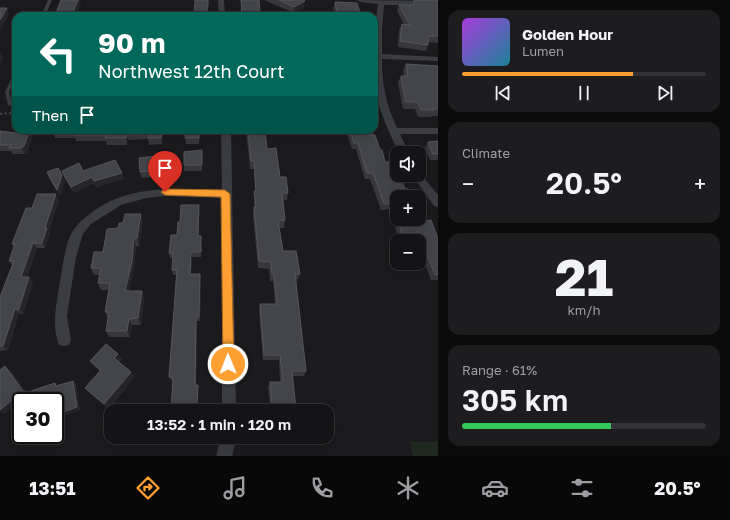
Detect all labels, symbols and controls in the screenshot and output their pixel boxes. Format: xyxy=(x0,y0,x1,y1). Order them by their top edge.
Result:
text: Golden Hour xyxy=(522,25,613,43)
text: 90 m xyxy=(98,26,165,59)
icon: left xyxy=(32,28,84,80)
text: Lumen xyxy=(522,43,564,59)
text: Northwest 12th Court xyxy=(98,60,284,82)
icon: previous xyxy=(492,82,514,104)
icon: pause xyxy=(573,82,595,104)
icon: next xyxy=(654,82,676,104)
icon: arrive xyxy=(76,104,98,126)
text: Then xyxy=(32,106,68,124)
text: Climate xyxy=(462,145,510,161)
map controls xyxy=(390,146,426,270)
button: sound xyxy=(390,146,426,182)
pin xyxy=(148,151,182,192)
icon: arrive xyxy=(154,157,176,179)
text: 20.5° xyxy=(546,165,622,201)
text: − xyxy=(462,170,474,197)
text: + xyxy=(694,170,706,197)
button: + xyxy=(390,190,426,226)
button: − xyxy=(390,234,426,270)
text: 21 xyxy=(555,245,613,307)
text: km/h xyxy=(567,302,601,318)
position arrow xyxy=(207,343,249,385)
text: Range · 61% xyxy=(462,362,537,378)
text: 305 km xyxy=(462,382,568,418)
speed limit sign: 30 xyxy=(12,392,64,444)
text: 13:52 · 1 min · 120 m xyxy=(147,415,291,433)
icon: directions xyxy=(134,474,162,502)
icon: music xyxy=(221,474,249,502)
icon: phone xyxy=(308,474,336,502)
icon: climate xyxy=(394,474,422,502)
icon: car xyxy=(481,474,509,502)
icon: filters xyxy=(568,474,596,502)
text: 13:51 xyxy=(29,477,76,499)
text: 20.5° xyxy=(654,477,701,499)

